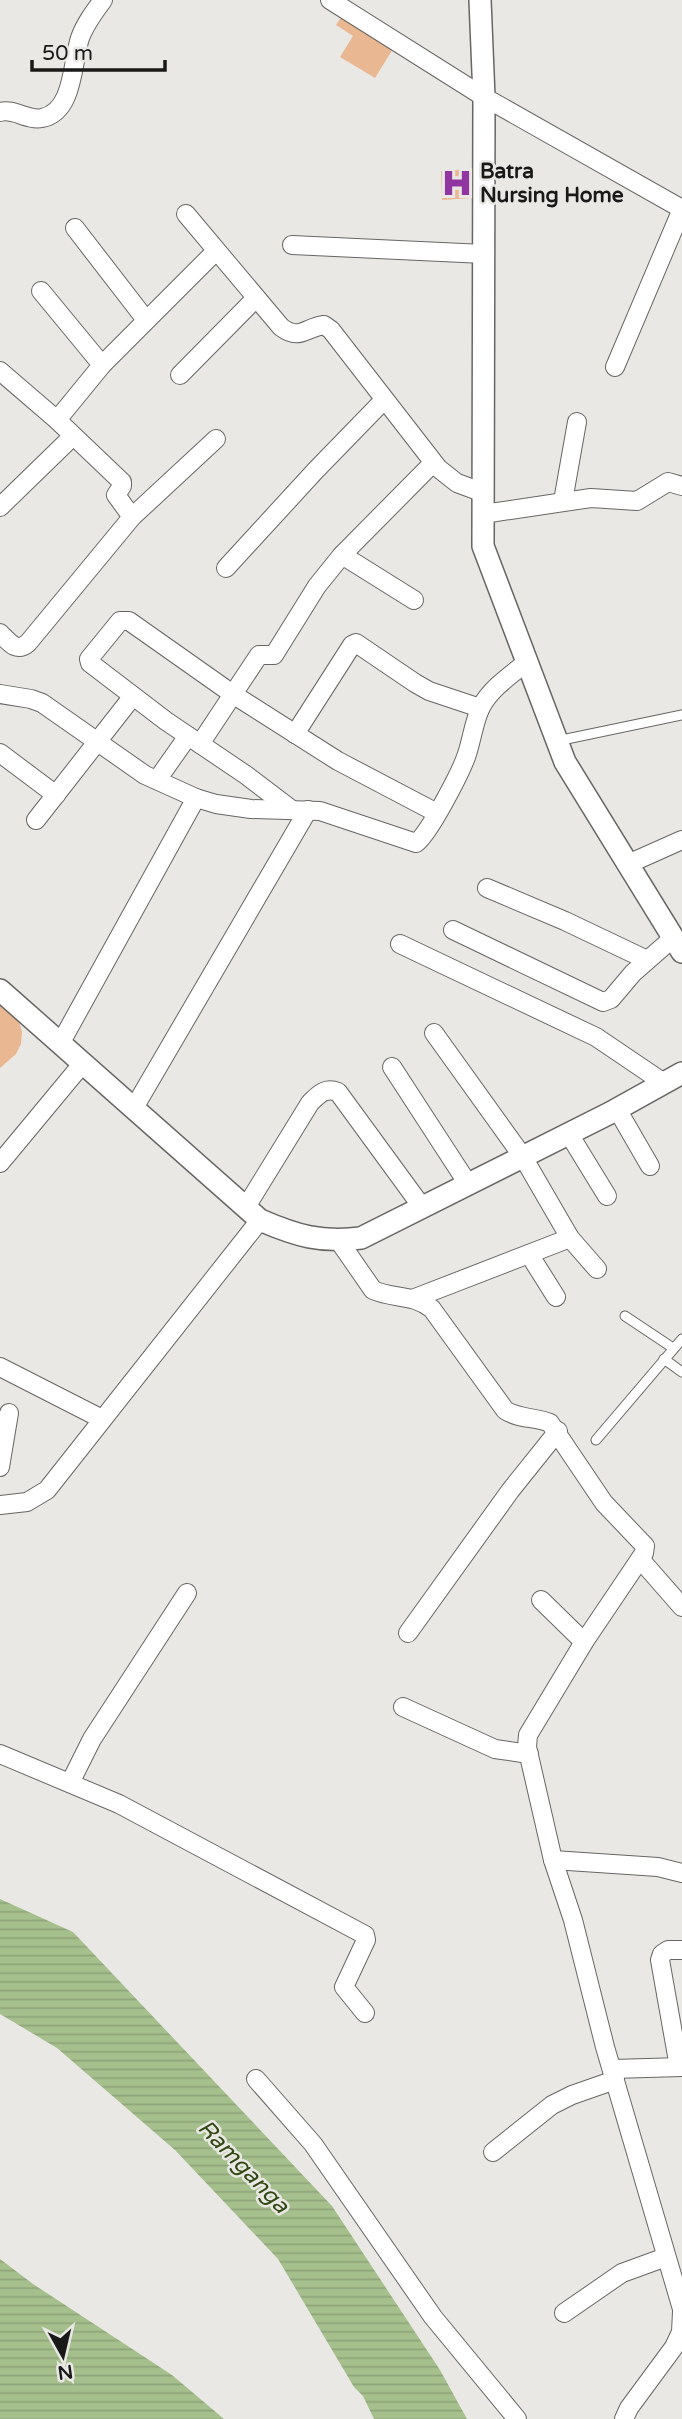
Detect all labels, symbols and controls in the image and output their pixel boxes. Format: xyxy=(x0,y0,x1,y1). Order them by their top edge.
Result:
scale bar xyxy=(32,28,164,72)
text: 50 m xyxy=(42,41,93,66)
place label: Batra Nursing Home xyxy=(480,159,624,208)
hospital icon: Batra Nursing Home xyxy=(440,166,474,200)
water label: Ramganga xyxy=(192,2114,296,2220)
north arrow xyxy=(28,2321,98,2391)
text: N xyxy=(56,2360,74,2384)

